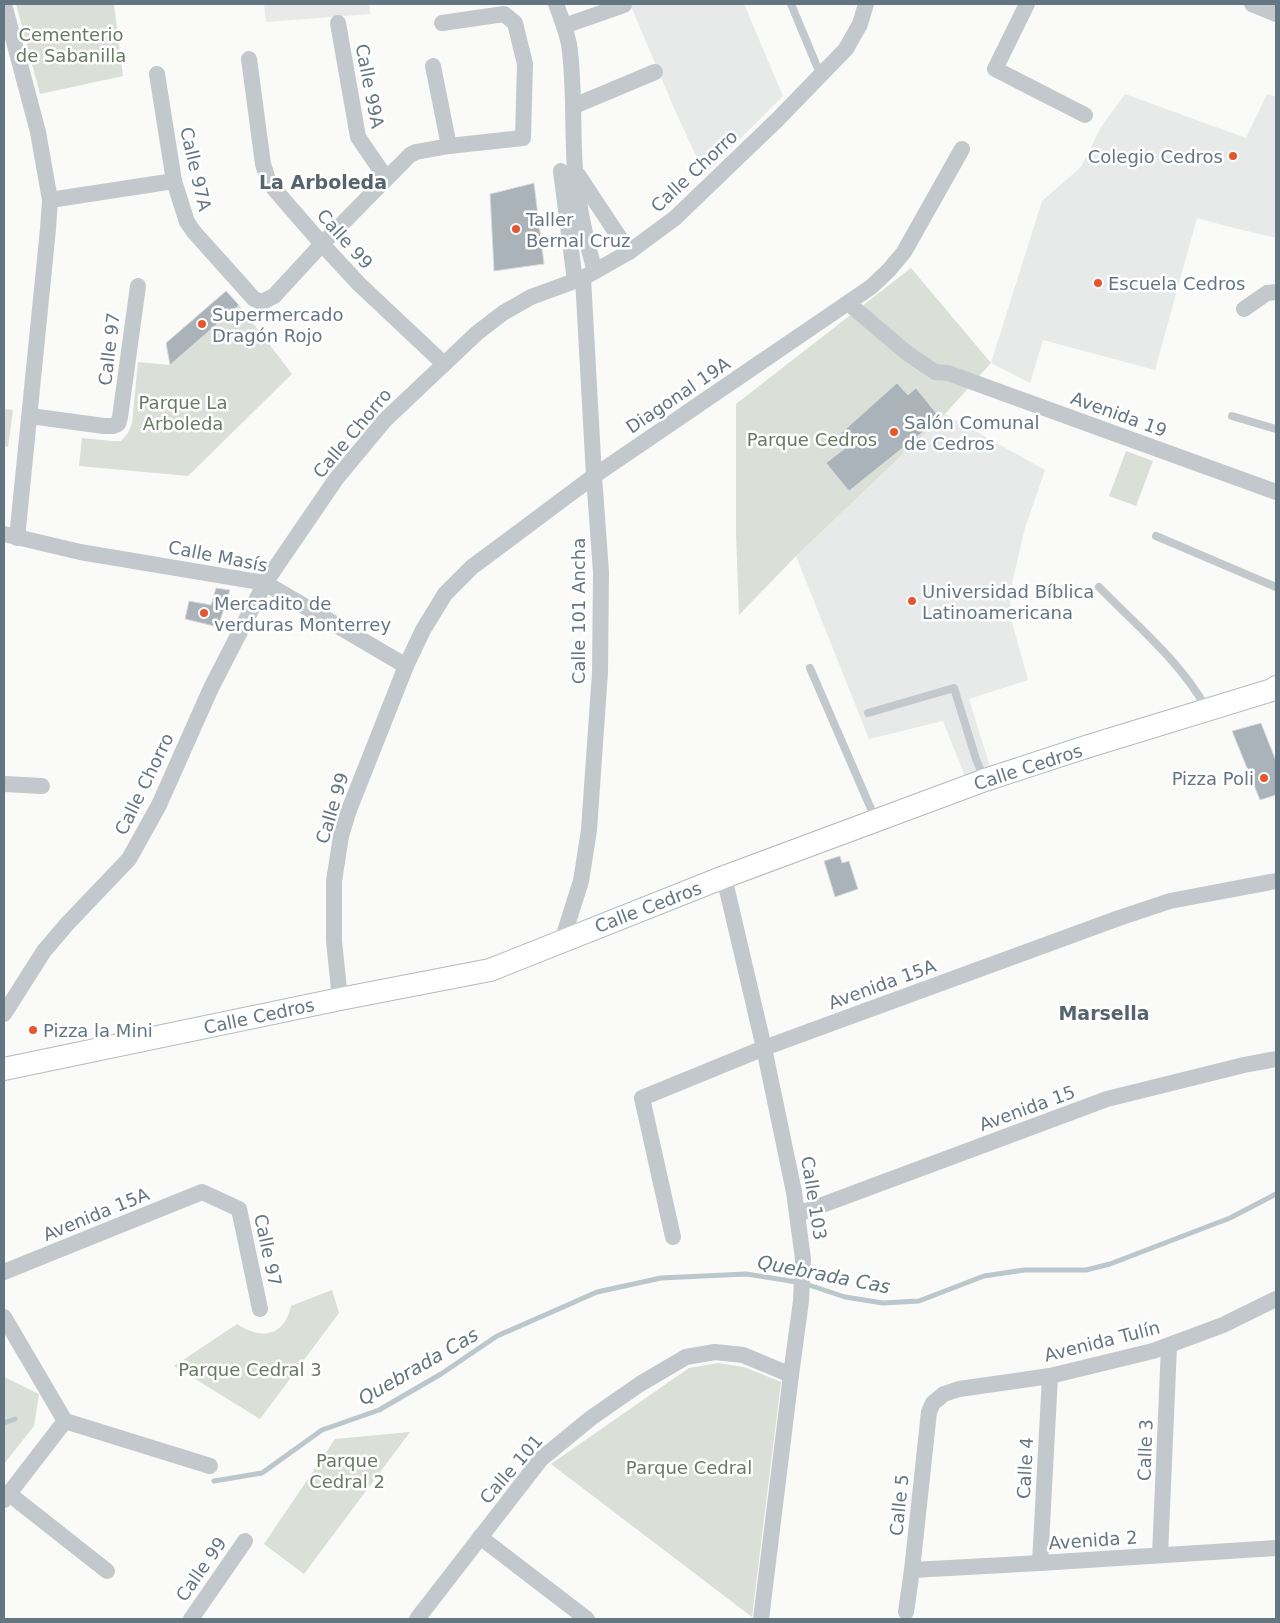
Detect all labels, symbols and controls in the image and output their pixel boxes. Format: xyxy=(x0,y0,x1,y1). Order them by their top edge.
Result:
park label: Cementerio de Sabanilla xyxy=(16,24,126,66)
street label: Calle 99A xyxy=(352,42,389,131)
street label: Calle 97A xyxy=(176,125,216,214)
street label: Calle Chorro xyxy=(646,126,742,216)
place label: Colegio Cedros xyxy=(1088,146,1223,167)
marker: Colegio Cedros xyxy=(1227,150,1239,162)
district label: La Arboleda xyxy=(259,171,387,193)
street label: Calle 99 xyxy=(313,205,377,273)
place label: Taller Bernal Cruz xyxy=(525,209,631,251)
marker: Taller Bernal Cruz xyxy=(510,223,522,235)
place label: Escuela Cedros xyxy=(1108,273,1245,294)
marker: Escuela Cedros xyxy=(1092,277,1104,289)
place label: Supermercado Dragón Rojo xyxy=(212,304,343,346)
street label: Calle 97 xyxy=(94,311,124,387)
marker: Supermercado Dragón Rojo xyxy=(196,318,208,330)
street label: Diagonal 19A xyxy=(622,352,734,437)
street label: Calle Chorro xyxy=(308,384,396,482)
street label: Avenida 19 xyxy=(1068,387,1170,441)
park label: Parque La Arboleda xyxy=(139,392,227,434)
place label: Salón Comunal de Cedros xyxy=(904,412,1040,454)
marker: Salón Comunal de Cedros xyxy=(888,426,900,438)
park label: Parque Cedros xyxy=(747,429,877,450)
street label: Calle Masís xyxy=(167,536,269,576)
street label: Calle 101 Ancha xyxy=(568,538,589,684)
place label: Universidad Bíblica Latinoamericana xyxy=(922,581,1094,623)
place label: Mercadito de verduras Monterrey xyxy=(214,593,391,635)
marker: Universidad Bíblica Latinoamericana xyxy=(906,595,918,607)
marker: Mercadito de verduras Monterrey xyxy=(198,607,210,619)
street label: Calle Chorro xyxy=(110,730,178,838)
street label: Calle Cedros xyxy=(971,740,1085,794)
place label: Pizza Poli xyxy=(1172,768,1254,789)
street label: Calle 99 xyxy=(311,770,353,846)
marker: Pizza Poli xyxy=(1258,772,1270,784)
street label: Calle Cedros xyxy=(592,877,704,937)
street label: Avenida 15A xyxy=(825,955,939,1013)
street label: Calle Cedros xyxy=(202,994,316,1038)
district label: Marsella xyxy=(1058,1002,1150,1024)
place label: Pizza la Mini xyxy=(43,1020,153,1041)
marker: Pizza la Mini xyxy=(27,1024,39,1036)
street label: Avenida 15 xyxy=(976,1081,1078,1135)
street label: Calle 103 xyxy=(797,1154,831,1242)
street label: Avenida 15A xyxy=(40,1183,153,1245)
street label: Calle 97 xyxy=(250,1212,286,1288)
water label: Quebrada Cas xyxy=(756,1250,892,1298)
street label: Avenida Tulín xyxy=(1042,1316,1162,1366)
water label: Quebrada Cas xyxy=(354,1323,482,1409)
park label: Parque Cedral 3 xyxy=(178,1359,322,1380)
street label: Calle 3 xyxy=(1133,1419,1157,1481)
street label: Calle 101 xyxy=(475,1430,547,1508)
street label: Calle 4 xyxy=(1013,1437,1037,1499)
park label: Parque Cedral 2 xyxy=(309,1450,385,1492)
park label: Parque Cedral xyxy=(626,1457,752,1478)
street label: Calle 5 xyxy=(885,1473,913,1537)
street label: Avenida 2 xyxy=(1048,1526,1138,1554)
street label: Calle 99 xyxy=(171,1533,231,1605)

